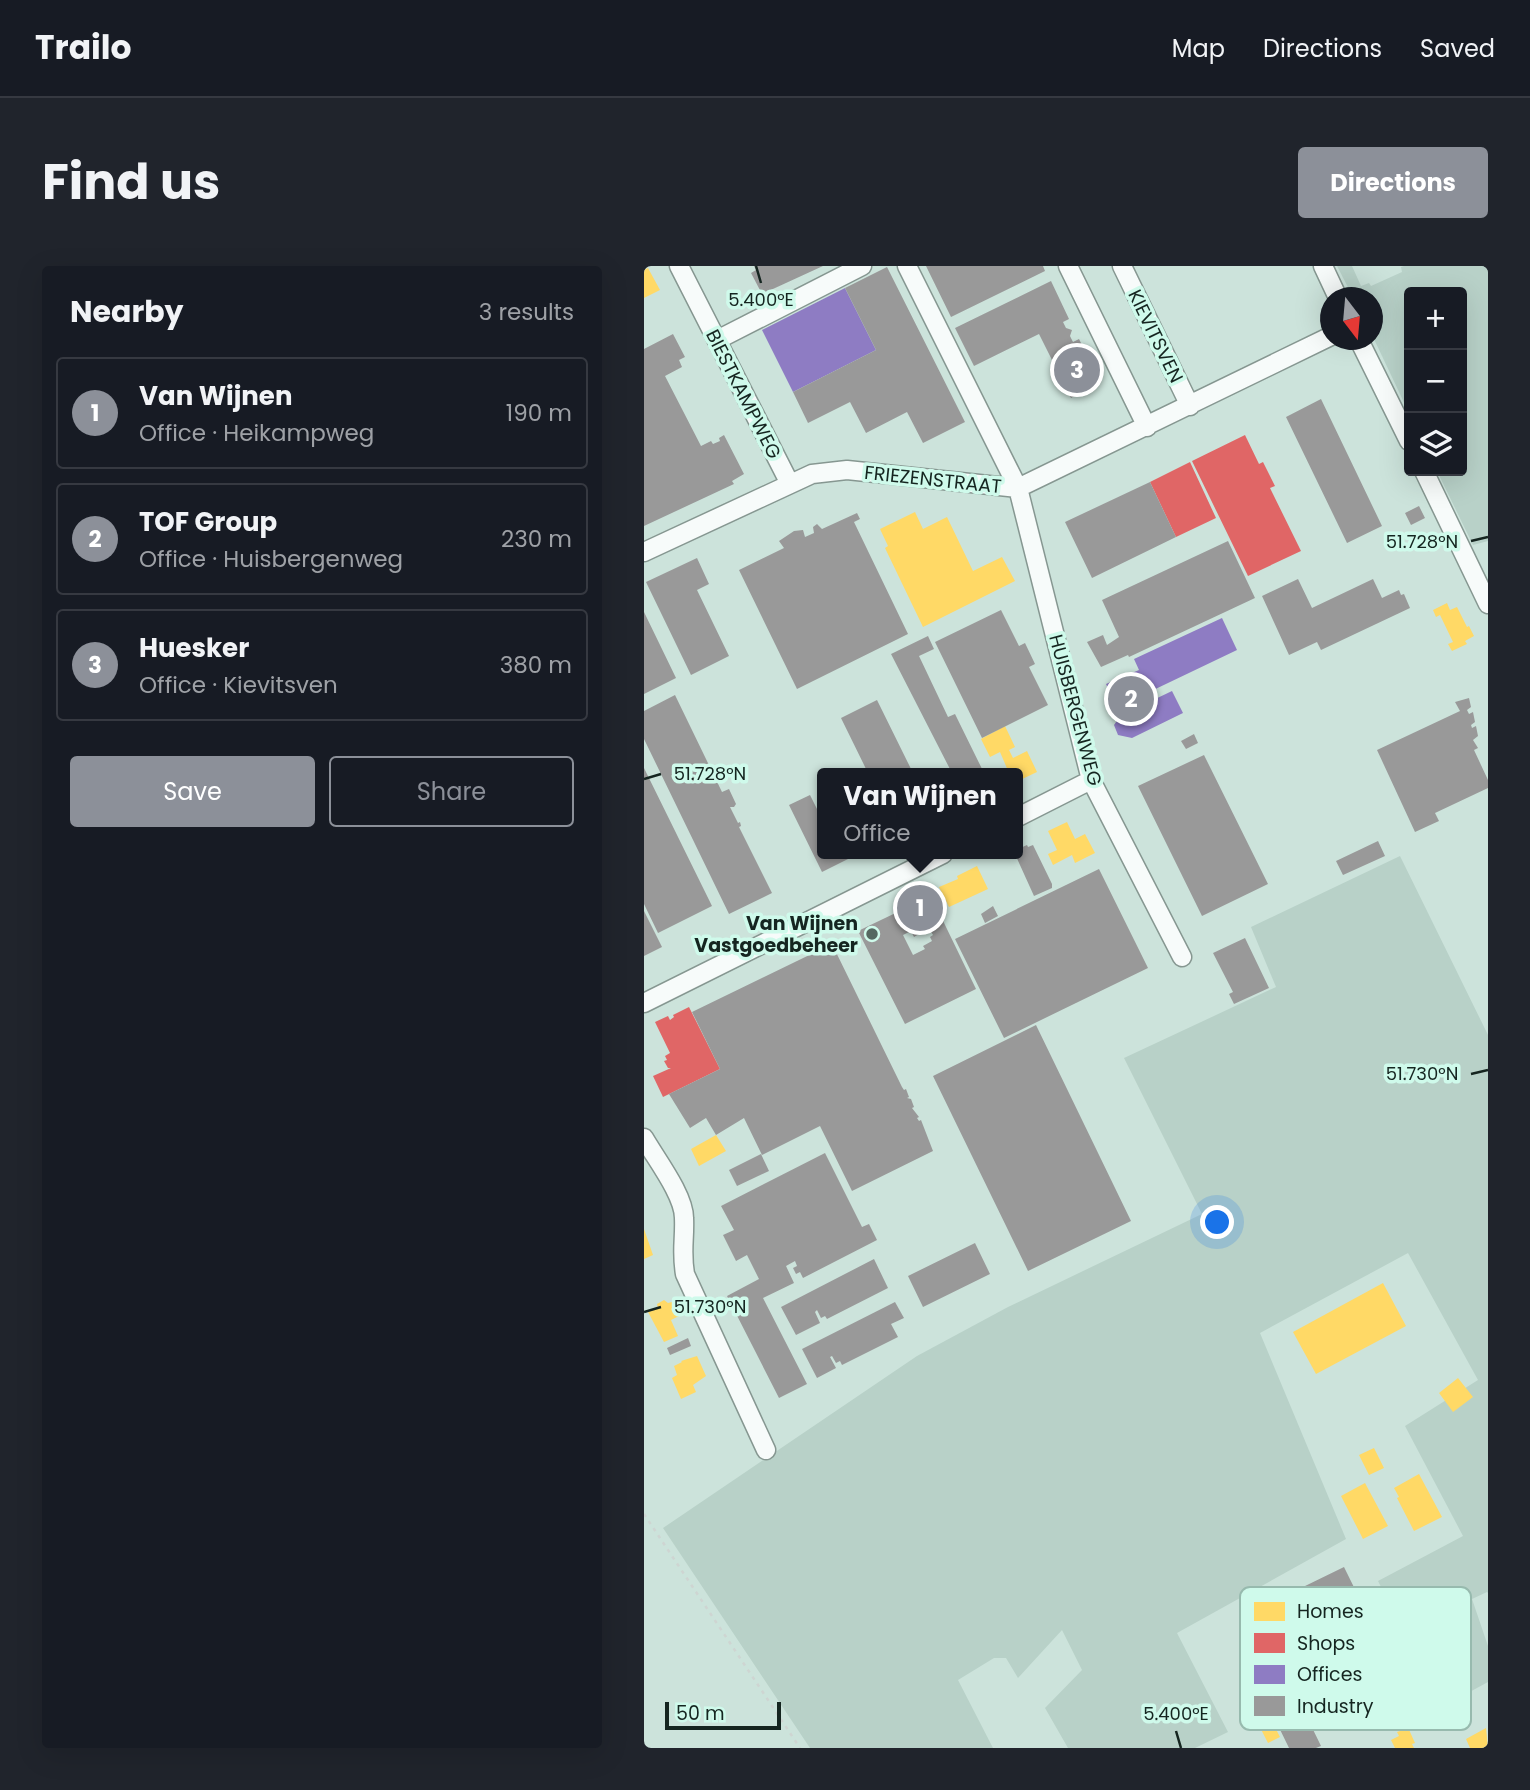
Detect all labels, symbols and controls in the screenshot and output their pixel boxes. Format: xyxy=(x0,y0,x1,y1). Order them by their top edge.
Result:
text: Trailo xyxy=(35,24,132,71)
text: Map xyxy=(1172,32,1225,65)
text: Directions xyxy=(1263,32,1382,65)
text: Saved xyxy=(1420,32,1495,65)
button: Directions xyxy=(1298,147,1488,218)
text: Find us xyxy=(42,148,220,216)
street label: KIEVITSVEN xyxy=(1121,285,1190,387)
text: 5.400°E xyxy=(728,287,794,312)
north arrow xyxy=(1320,287,1383,350)
map controls xyxy=(1404,287,1467,476)
button: + xyxy=(1404,287,1467,350)
text: Nearby xyxy=(70,290,184,333)
text: 3 results xyxy=(479,296,574,328)
street label: BIESTKAMPWEG xyxy=(699,325,788,464)
pin: 3 xyxy=(1054,344,1100,396)
button: − xyxy=(1404,350,1467,413)
text: Van Wijnen xyxy=(139,378,292,414)
text: 1 xyxy=(91,397,99,429)
text: 190 m xyxy=(506,397,572,429)
button: layers xyxy=(1404,413,1467,476)
text: Office · Heikampweg xyxy=(139,417,374,449)
street label: FRIEZENSTRAAT xyxy=(863,459,1003,500)
text: TOF Group xyxy=(139,504,277,540)
text: 2 xyxy=(88,523,102,555)
text: 230 m xyxy=(501,523,572,555)
text: 51.728°N xyxy=(1386,529,1458,554)
text: Office · Huisbergenweg xyxy=(139,543,403,575)
text: Huesker xyxy=(139,630,249,666)
street label: HUISBERGENWEG xyxy=(1042,631,1109,789)
text: 3 xyxy=(88,649,102,681)
text: 380 m xyxy=(500,649,572,681)
text: Office · Kievitsven xyxy=(139,669,338,701)
pin: 2 xyxy=(1108,673,1154,725)
button: Save xyxy=(70,756,315,827)
button: Share xyxy=(329,756,574,827)
text: 51.728°N xyxy=(674,761,746,786)
popup xyxy=(817,768,1023,859)
text: Van Wijnen xyxy=(843,778,997,814)
text: Office xyxy=(843,817,910,849)
pin: 1 xyxy=(897,882,943,934)
place label: Van Wijnen Vastgoedbeheer xyxy=(694,910,858,959)
marker: Van Wijnen Vastgoedbeheer xyxy=(864,926,880,942)
text: 51.730°N xyxy=(1386,1061,1458,1086)
your location xyxy=(1200,1205,1234,1239)
text: 51.730°N xyxy=(674,1294,746,1319)
legend xyxy=(1240,1587,1471,1730)
text: Homes xyxy=(1297,1598,1364,1625)
text: Shops xyxy=(1297,1630,1355,1657)
text: Offices xyxy=(1297,1661,1362,1688)
text: Industry xyxy=(1297,1693,1374,1720)
scale bar xyxy=(665,1699,780,1731)
text: 50 m xyxy=(676,1700,725,1727)
text: 5.400°E xyxy=(1143,1701,1209,1726)

